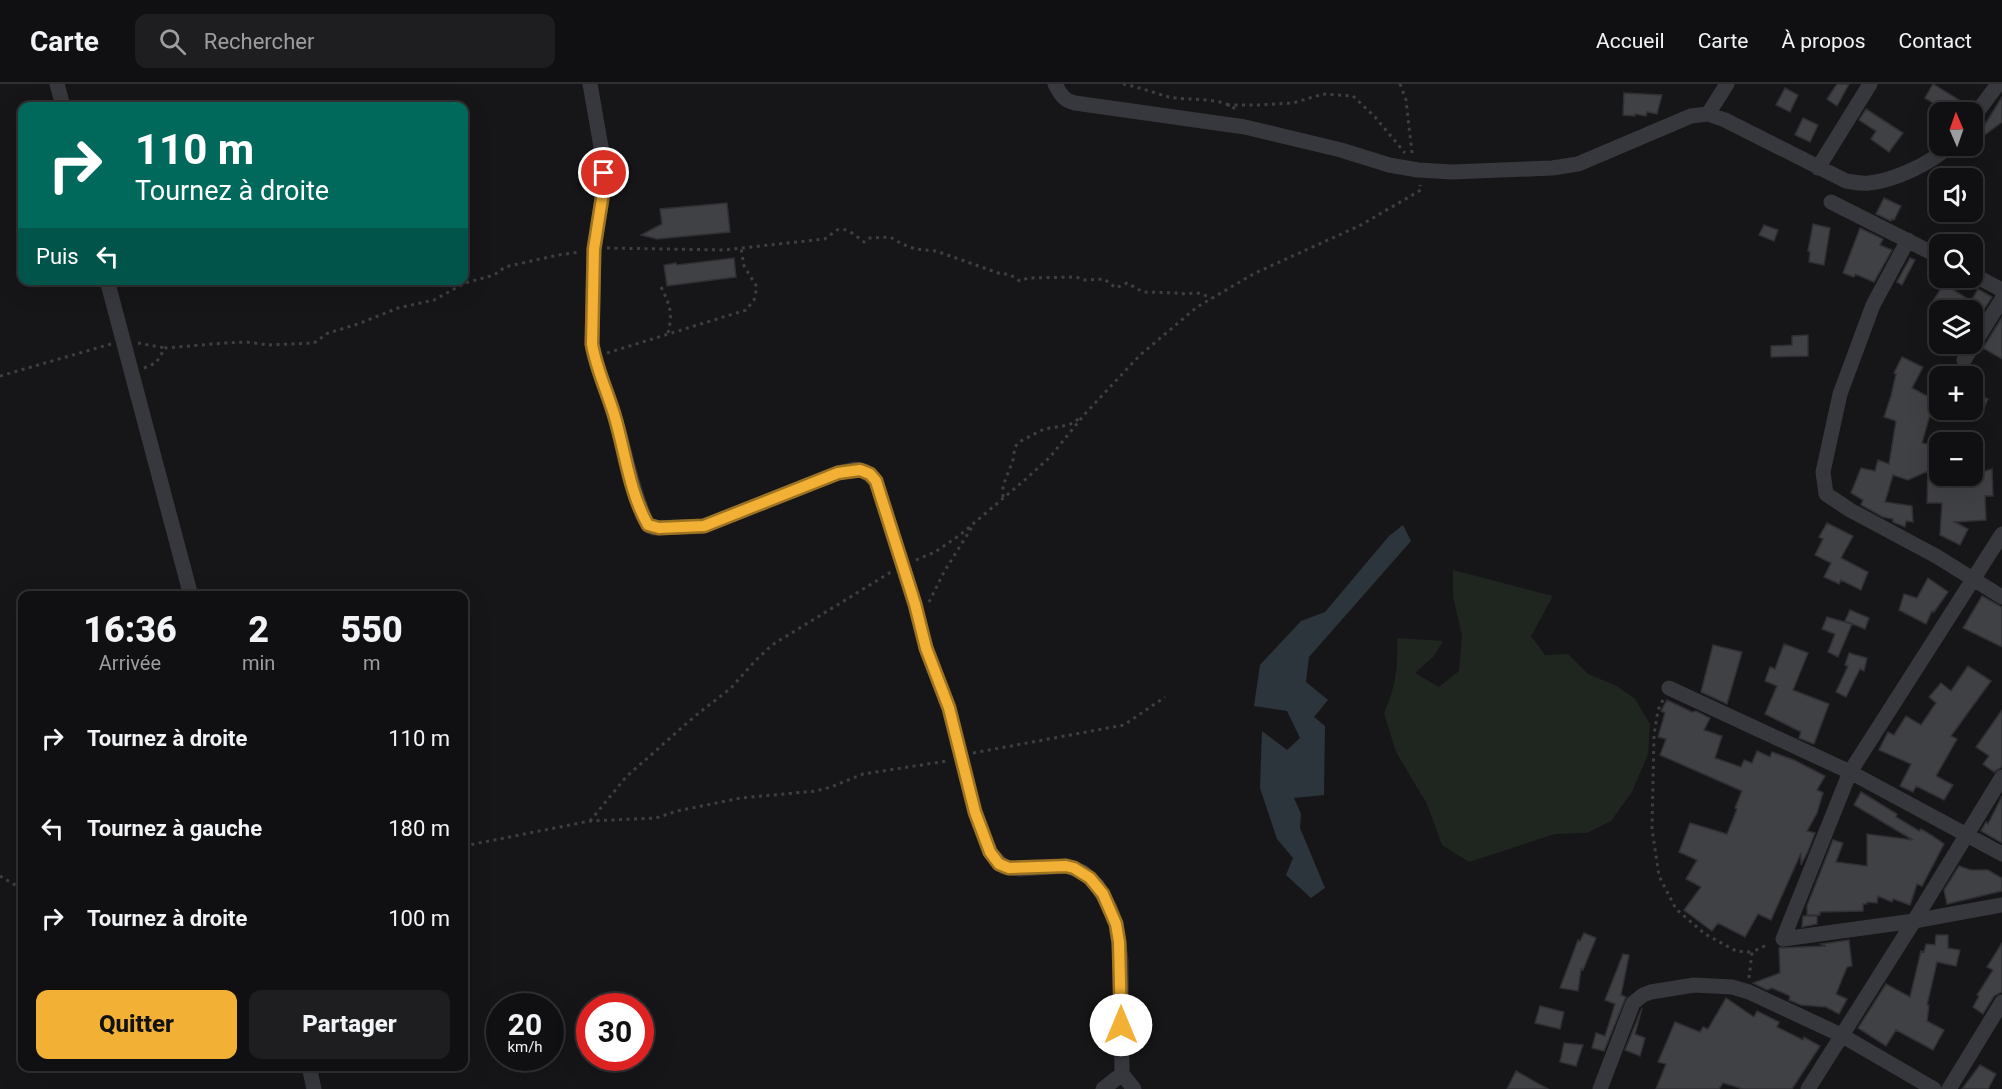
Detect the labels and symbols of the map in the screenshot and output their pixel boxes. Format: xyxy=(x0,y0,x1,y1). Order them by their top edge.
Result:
north arrow xyxy=(1929,102,1983,156)
pin xyxy=(578,147,629,198)
speed limit sign: 30 xyxy=(576,993,654,1071)
position arrow xyxy=(1089,993,1153,1057)

